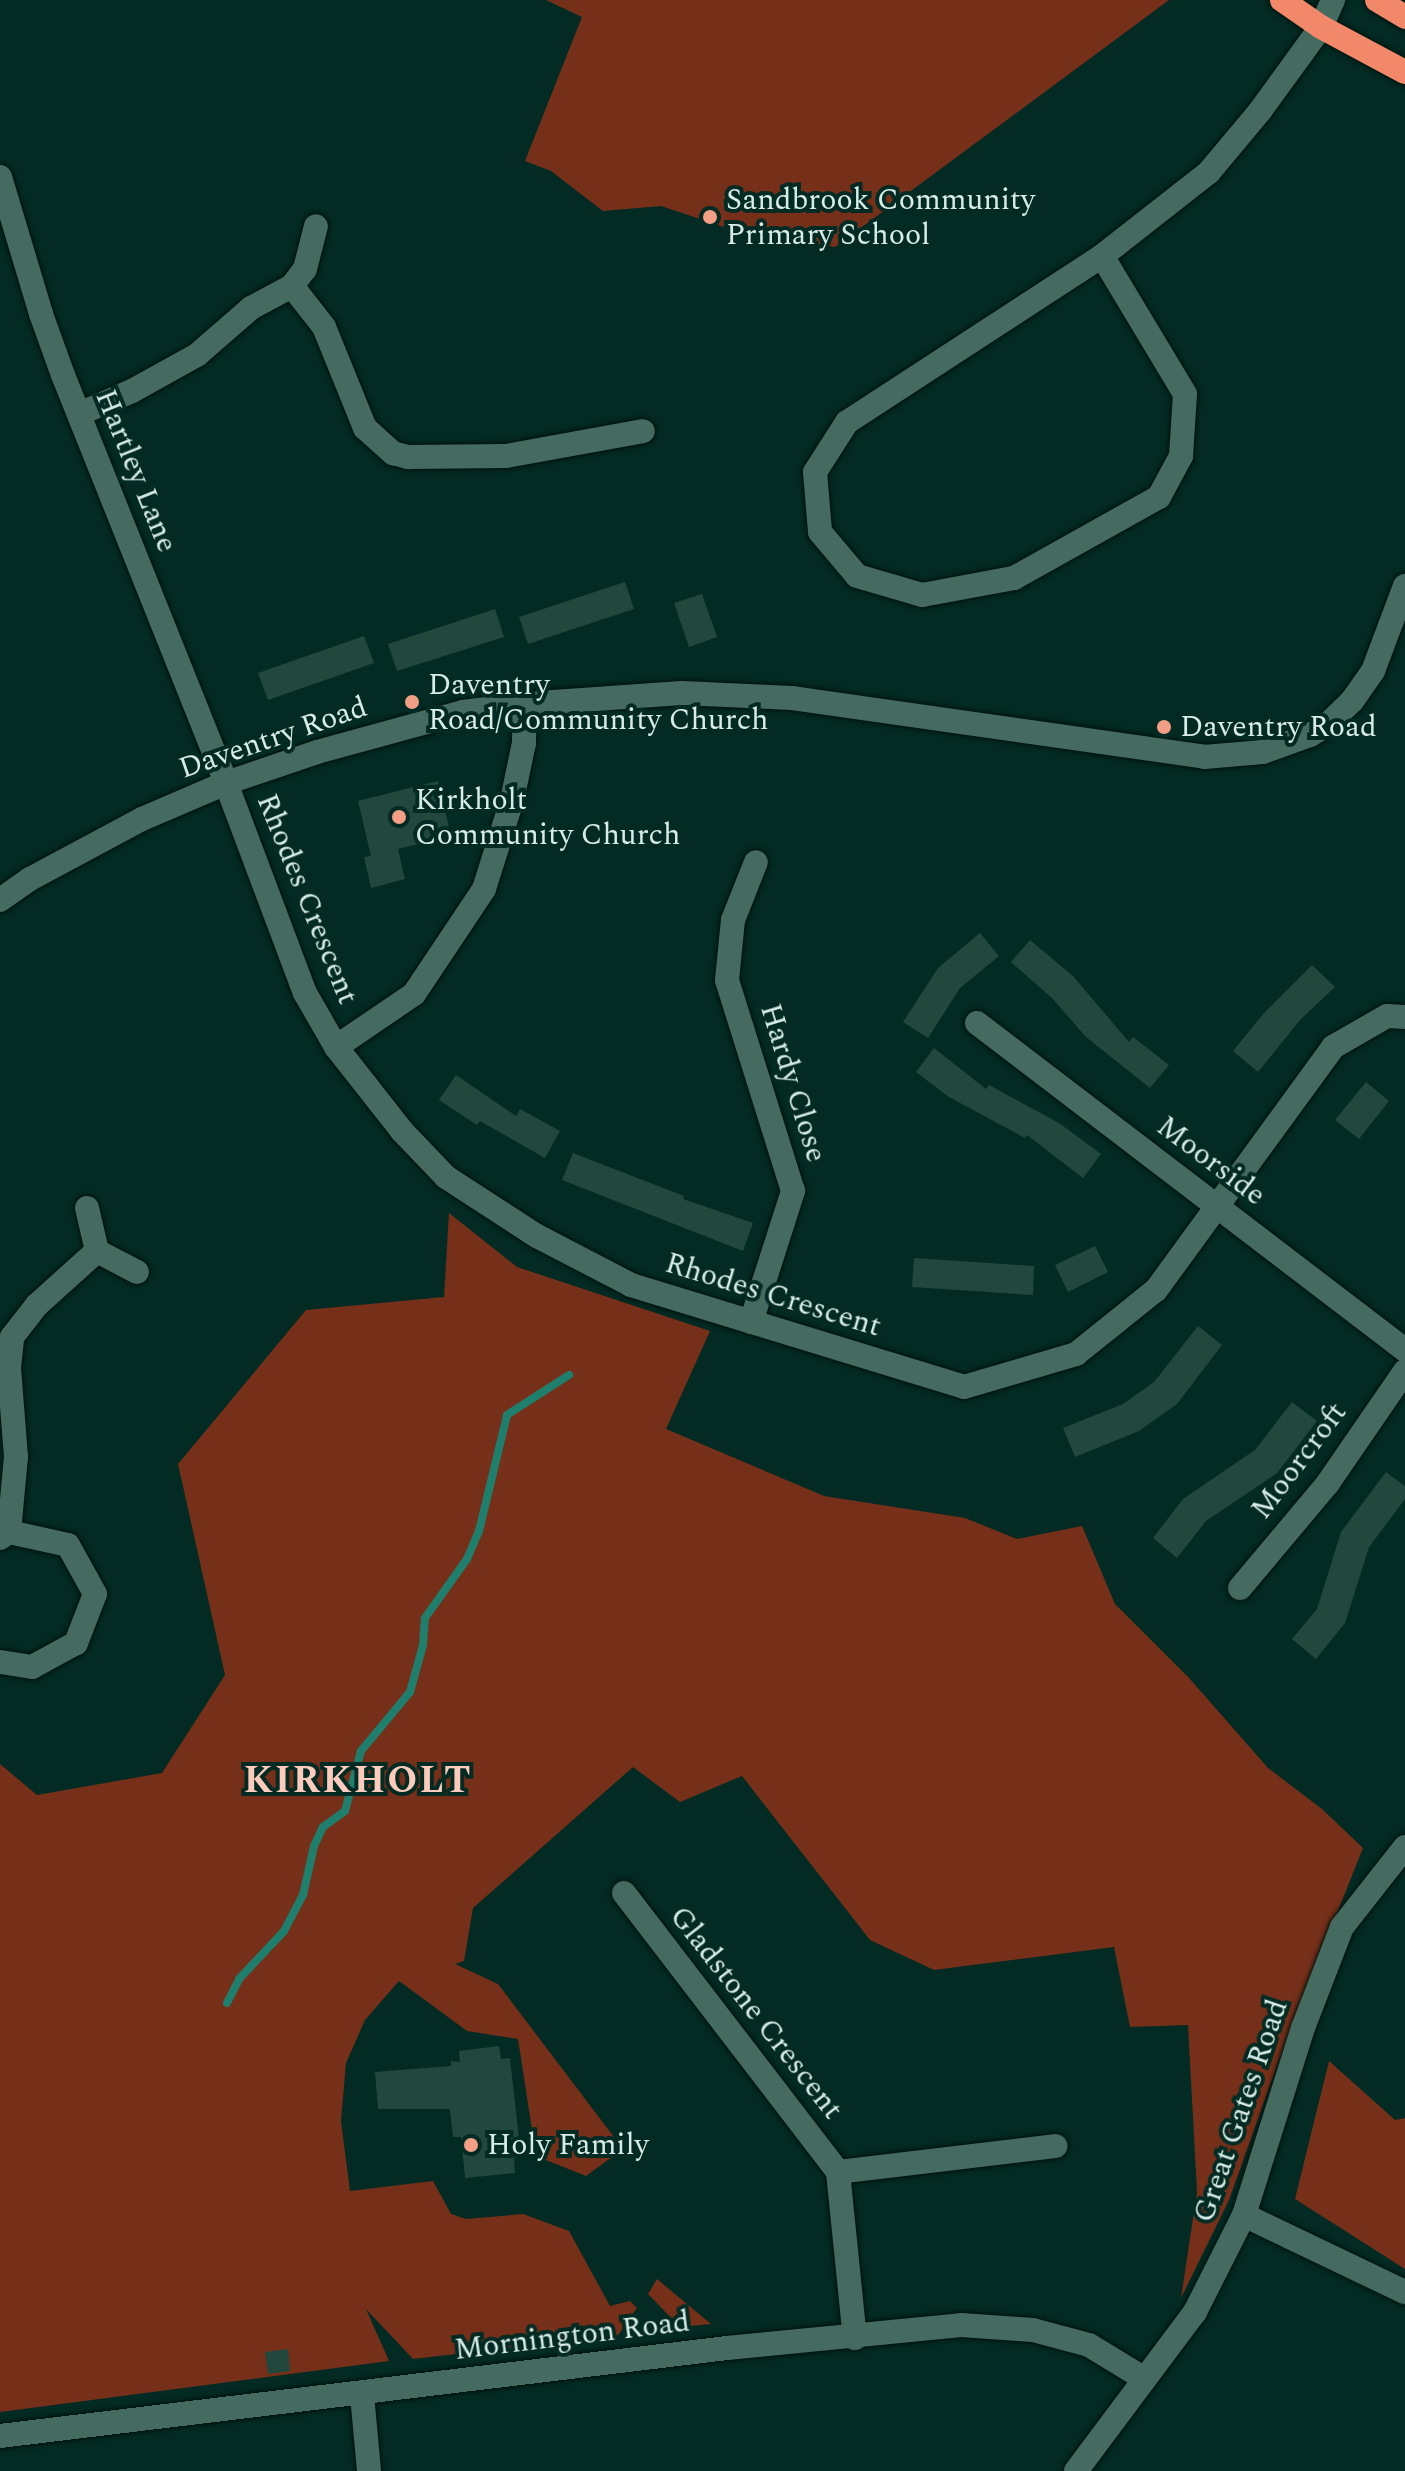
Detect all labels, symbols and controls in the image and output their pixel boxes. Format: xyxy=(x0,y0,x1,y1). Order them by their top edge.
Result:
place label: Sandbrook Community Primary School xyxy=(726,182,1035,252)
marker: Sandbrook Community Primary School xyxy=(701,208,719,226)
street label: Hartley Lane xyxy=(87,384,185,558)
place label: Daventry Road/Community Church xyxy=(428,667,769,738)
street label: Daventry Road xyxy=(174,689,372,787)
marker: Daventry Road/Community Church xyxy=(403,693,421,711)
place label: Daventry Road xyxy=(1180,709,1377,745)
marker: Daventry Road xyxy=(1155,718,1173,736)
place label: Kirkholt Community Church xyxy=(415,782,680,852)
street label: Rhodes Crescent xyxy=(248,789,366,1009)
marker: Kirkholt Community Church xyxy=(390,808,408,826)
street label: Hardy Close xyxy=(752,999,834,1167)
street label: Moorside xyxy=(1150,1108,1272,1214)
street label: Rhodes Crescent xyxy=(661,1245,885,1345)
street label: Moorcroft xyxy=(1244,1396,1354,1526)
district label: KIRKHOLT xyxy=(243,1759,473,1805)
street label: Gladstone Crescent xyxy=(662,1899,850,2127)
street label: Great Gates Road xyxy=(1186,1995,1296,2227)
place label: Holy Family xyxy=(487,2127,649,2163)
marker: Holy Family xyxy=(462,2136,480,2154)
street label: Mornington Road xyxy=(452,2304,692,2368)

